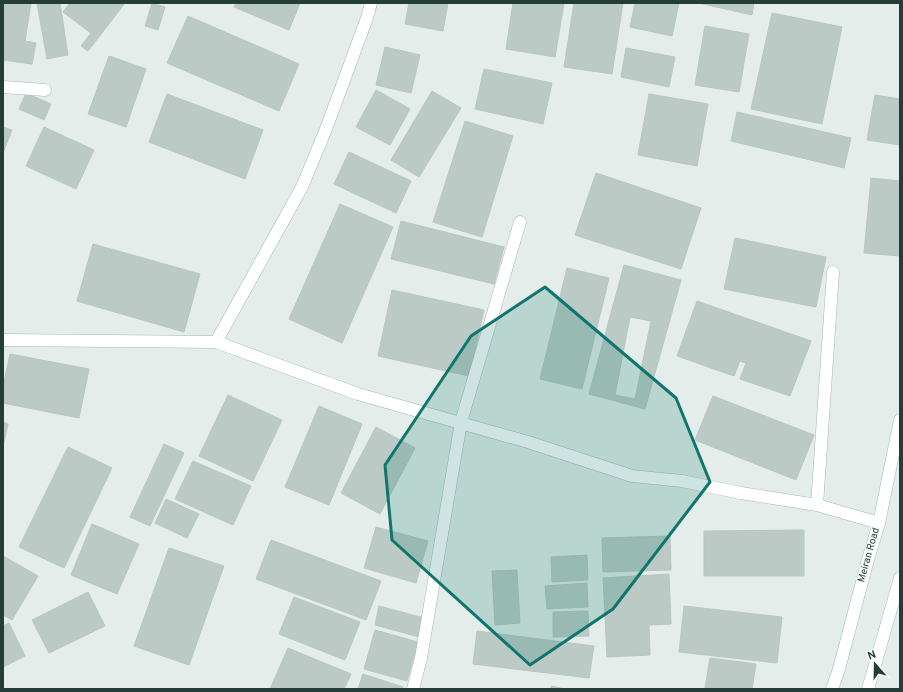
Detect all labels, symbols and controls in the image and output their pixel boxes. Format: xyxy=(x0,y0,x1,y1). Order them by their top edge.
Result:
street label: Meiran Road xyxy=(855,526,883,584)
north arrow xyxy=(855,644,895,684)
text: N xyxy=(866,648,878,663)

